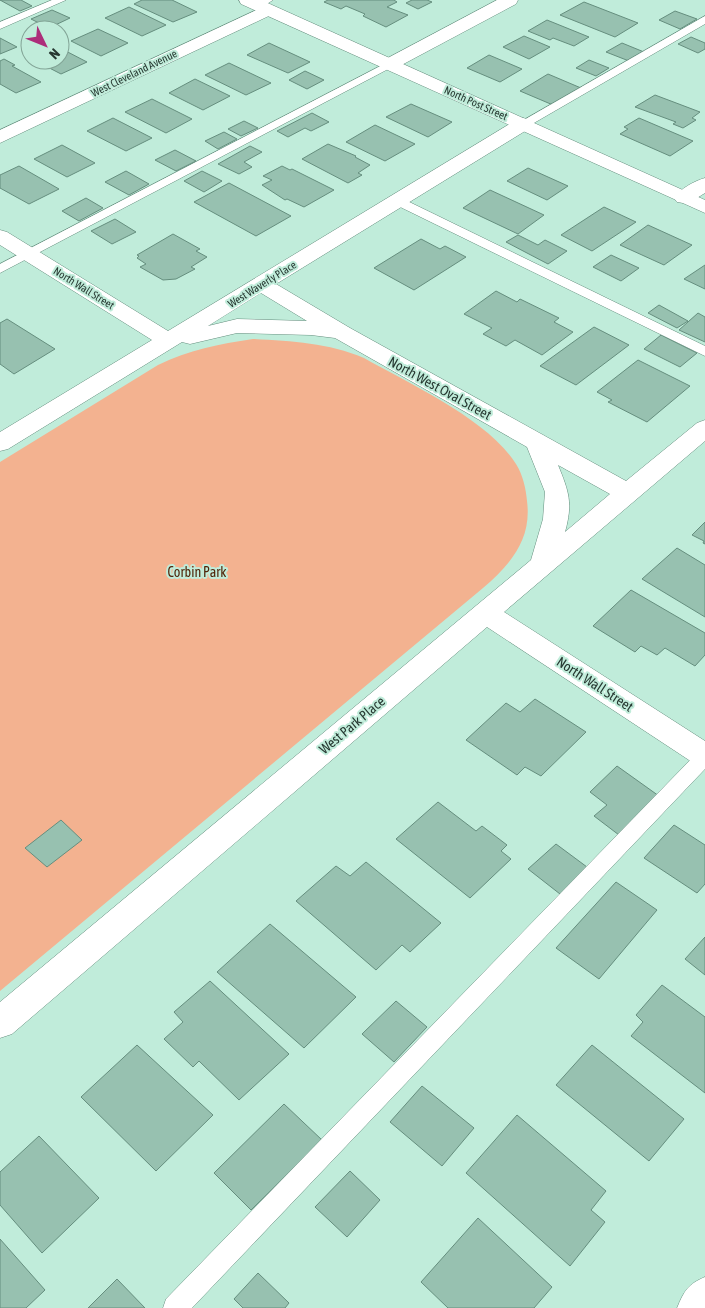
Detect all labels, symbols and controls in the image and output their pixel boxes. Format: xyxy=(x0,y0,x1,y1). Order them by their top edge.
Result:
north arrow xyxy=(20,20,70,70)
text: N xyxy=(46,45,63,62)
street label: West Cleveland Avenue xyxy=(89,47,179,99)
street label: North Post Street xyxy=(443,84,509,122)
street label: West Waverly Place xyxy=(226,258,298,310)
street label: North Wall Street xyxy=(52,265,116,311)
street label: North West Oval Street xyxy=(386,353,494,423)
park label: Corbin Park xyxy=(168,564,226,580)
street label: North Wall Street xyxy=(554,653,636,715)
street label: West Park Place xyxy=(316,693,388,757)

